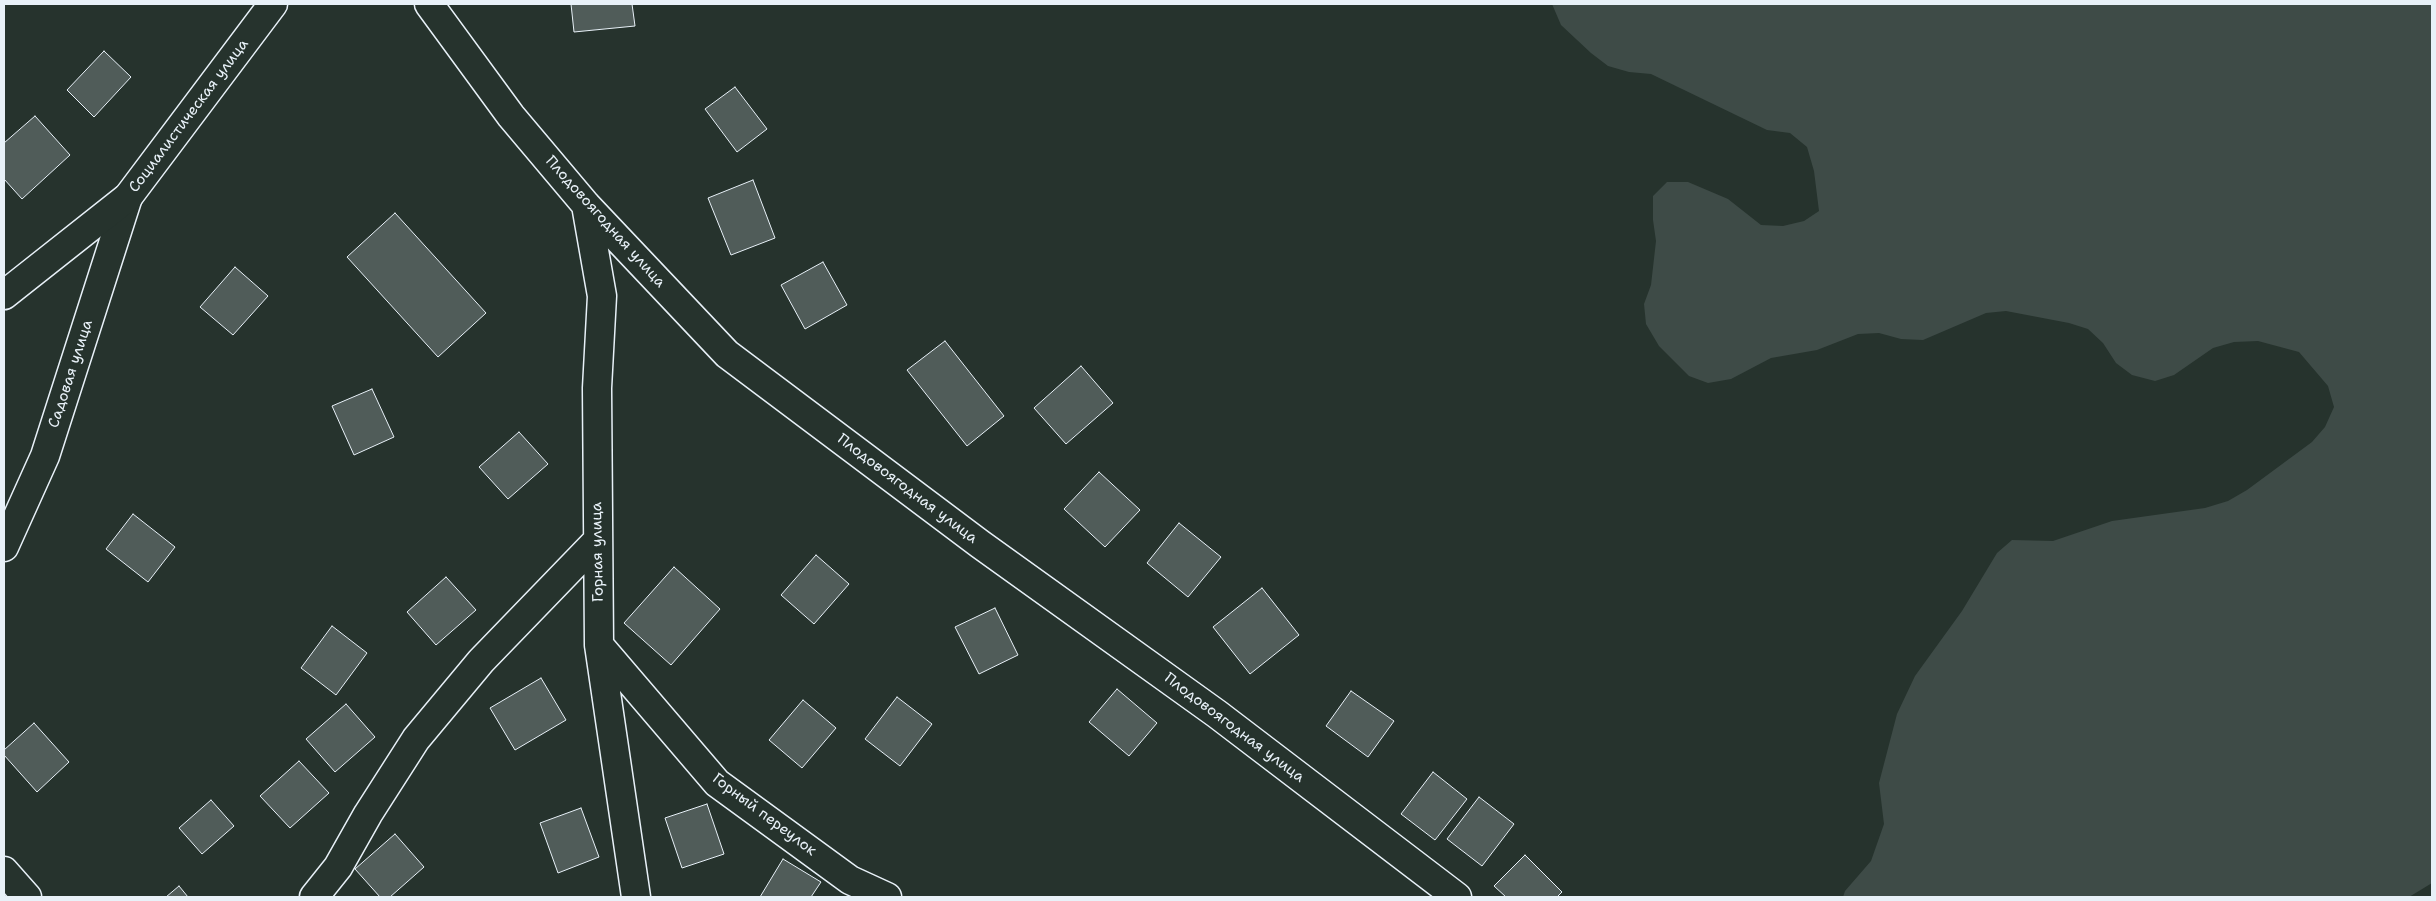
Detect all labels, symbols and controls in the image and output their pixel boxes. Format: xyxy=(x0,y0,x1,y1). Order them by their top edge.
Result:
street label: Социалистическая улица xyxy=(125,36,253,196)
street label: Плодовоягодная улица xyxy=(541,152,669,292)
street label: Садовая улица xyxy=(45,318,97,430)
street label: Плодовоягодная улица xyxy=(833,430,981,548)
street label: Горная улица xyxy=(588,502,608,602)
street label: Плодовоягодная улица xyxy=(1160,669,1308,787)
street label: Горный переулок xyxy=(708,770,820,860)

